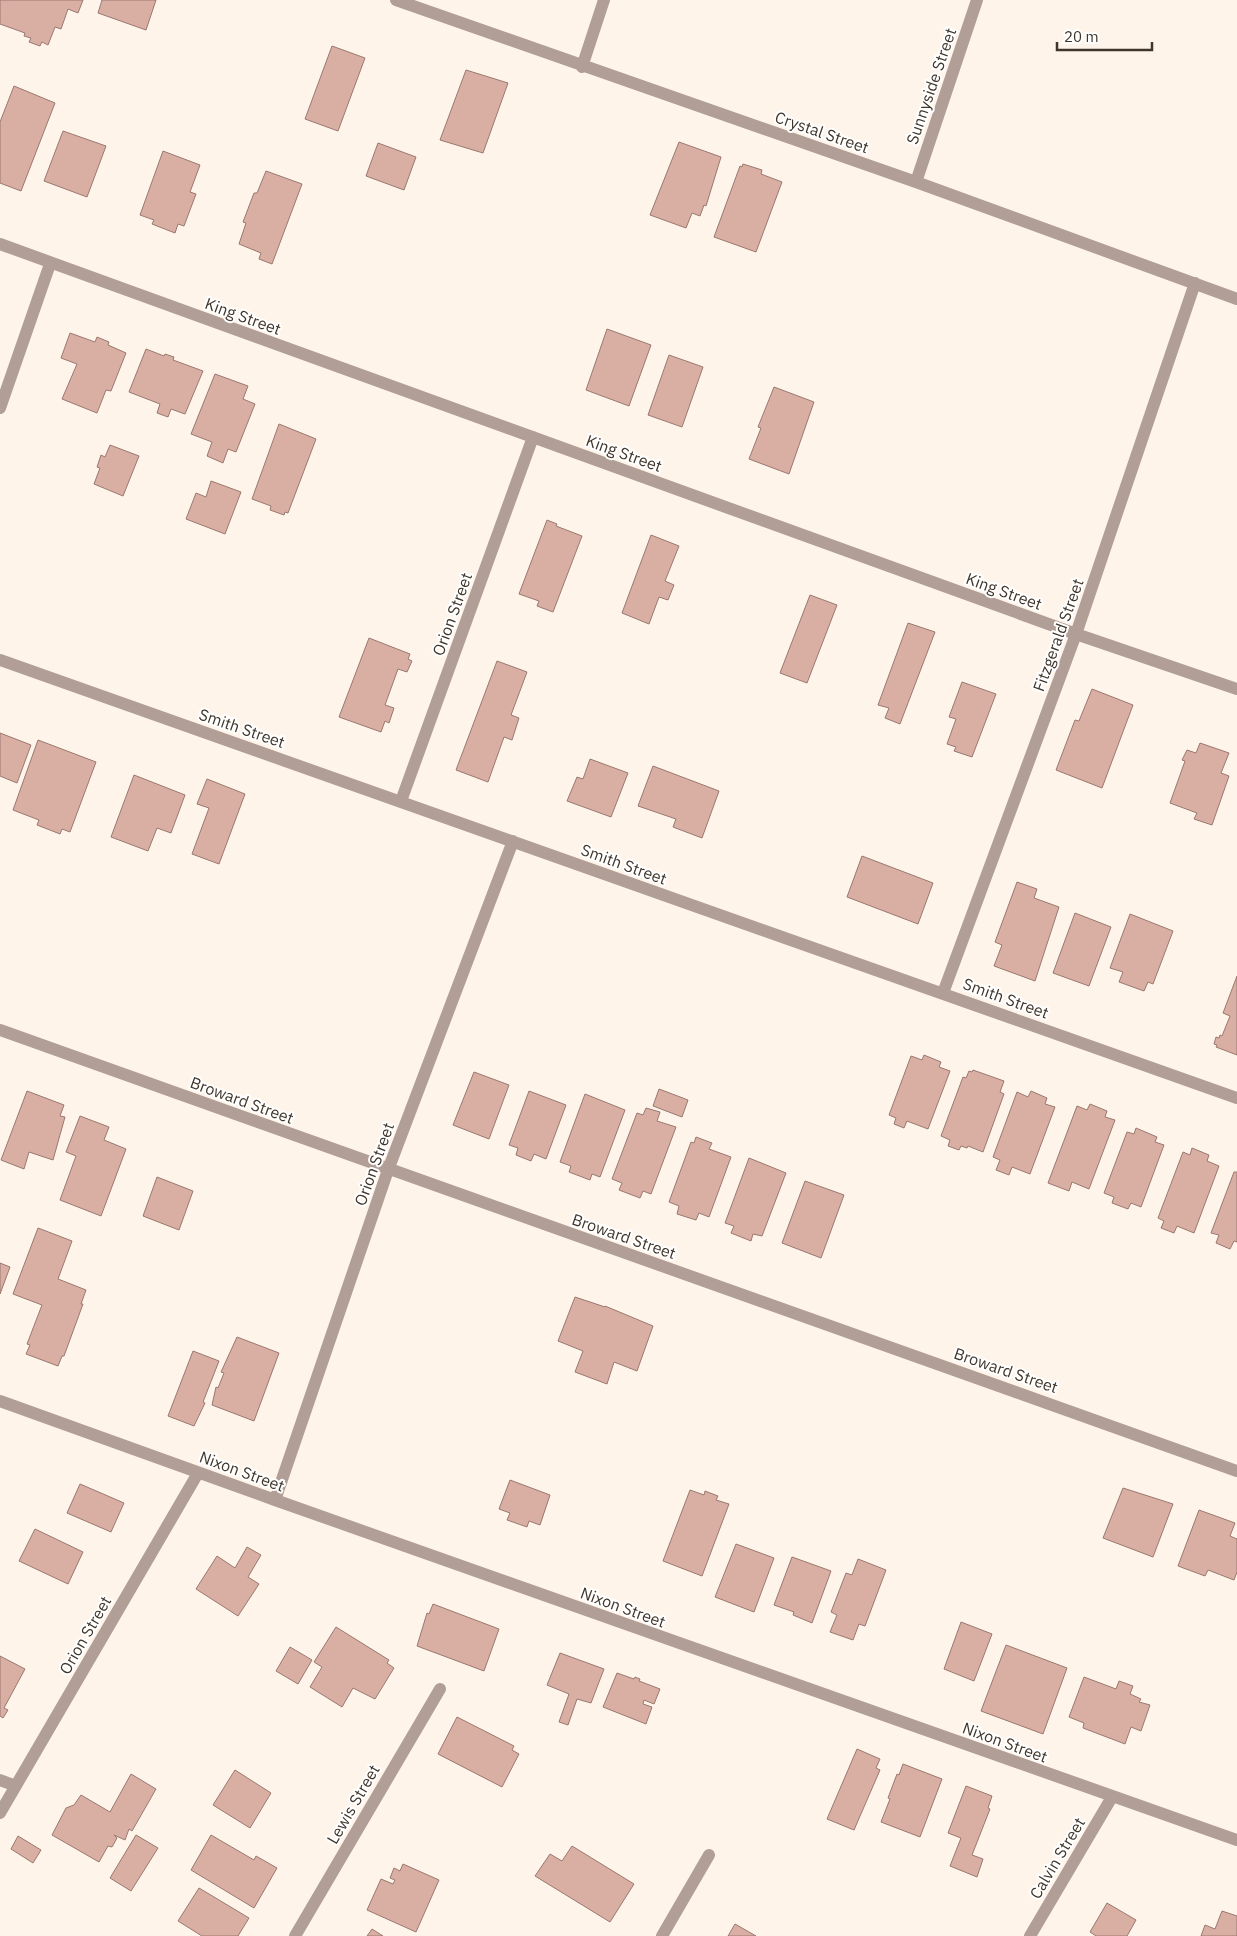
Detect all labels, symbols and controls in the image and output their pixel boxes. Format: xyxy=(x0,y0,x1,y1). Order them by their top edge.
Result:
scale bar xyxy=(1057,20,1152,52)
street label: Sunnyside Street xyxy=(902,25,960,147)
text: 20 m xyxy=(1064,27,1099,46)
street label: Crystal Street xyxy=(773,107,871,157)
street label: King Street xyxy=(202,293,284,339)
street label: King Street xyxy=(583,430,665,476)
street label: King Street xyxy=(963,568,1045,614)
street label: Orion Street xyxy=(428,570,476,658)
street label: Fitzgerald Street xyxy=(1028,576,1088,694)
street label: Smith Street xyxy=(196,704,288,752)
street label: Smith Street xyxy=(578,839,670,889)
street label: Smith Street xyxy=(960,973,1052,1023)
street label: Broward Street xyxy=(188,1072,296,1128)
street label: Orion Street xyxy=(350,1120,398,1208)
street label: Broward Street xyxy=(569,1209,679,1263)
street label: Broward Street xyxy=(951,1343,1061,1397)
street label: Nixon Street xyxy=(197,1446,287,1496)
street label: Nixon Street xyxy=(578,1582,668,1632)
street label: Orion Street xyxy=(55,1592,115,1678)
street label: Nixon Street xyxy=(960,1717,1050,1767)
street label: Lewis Street xyxy=(322,1761,384,1847)
street label: Calvin Street xyxy=(1025,1814,1089,1902)

